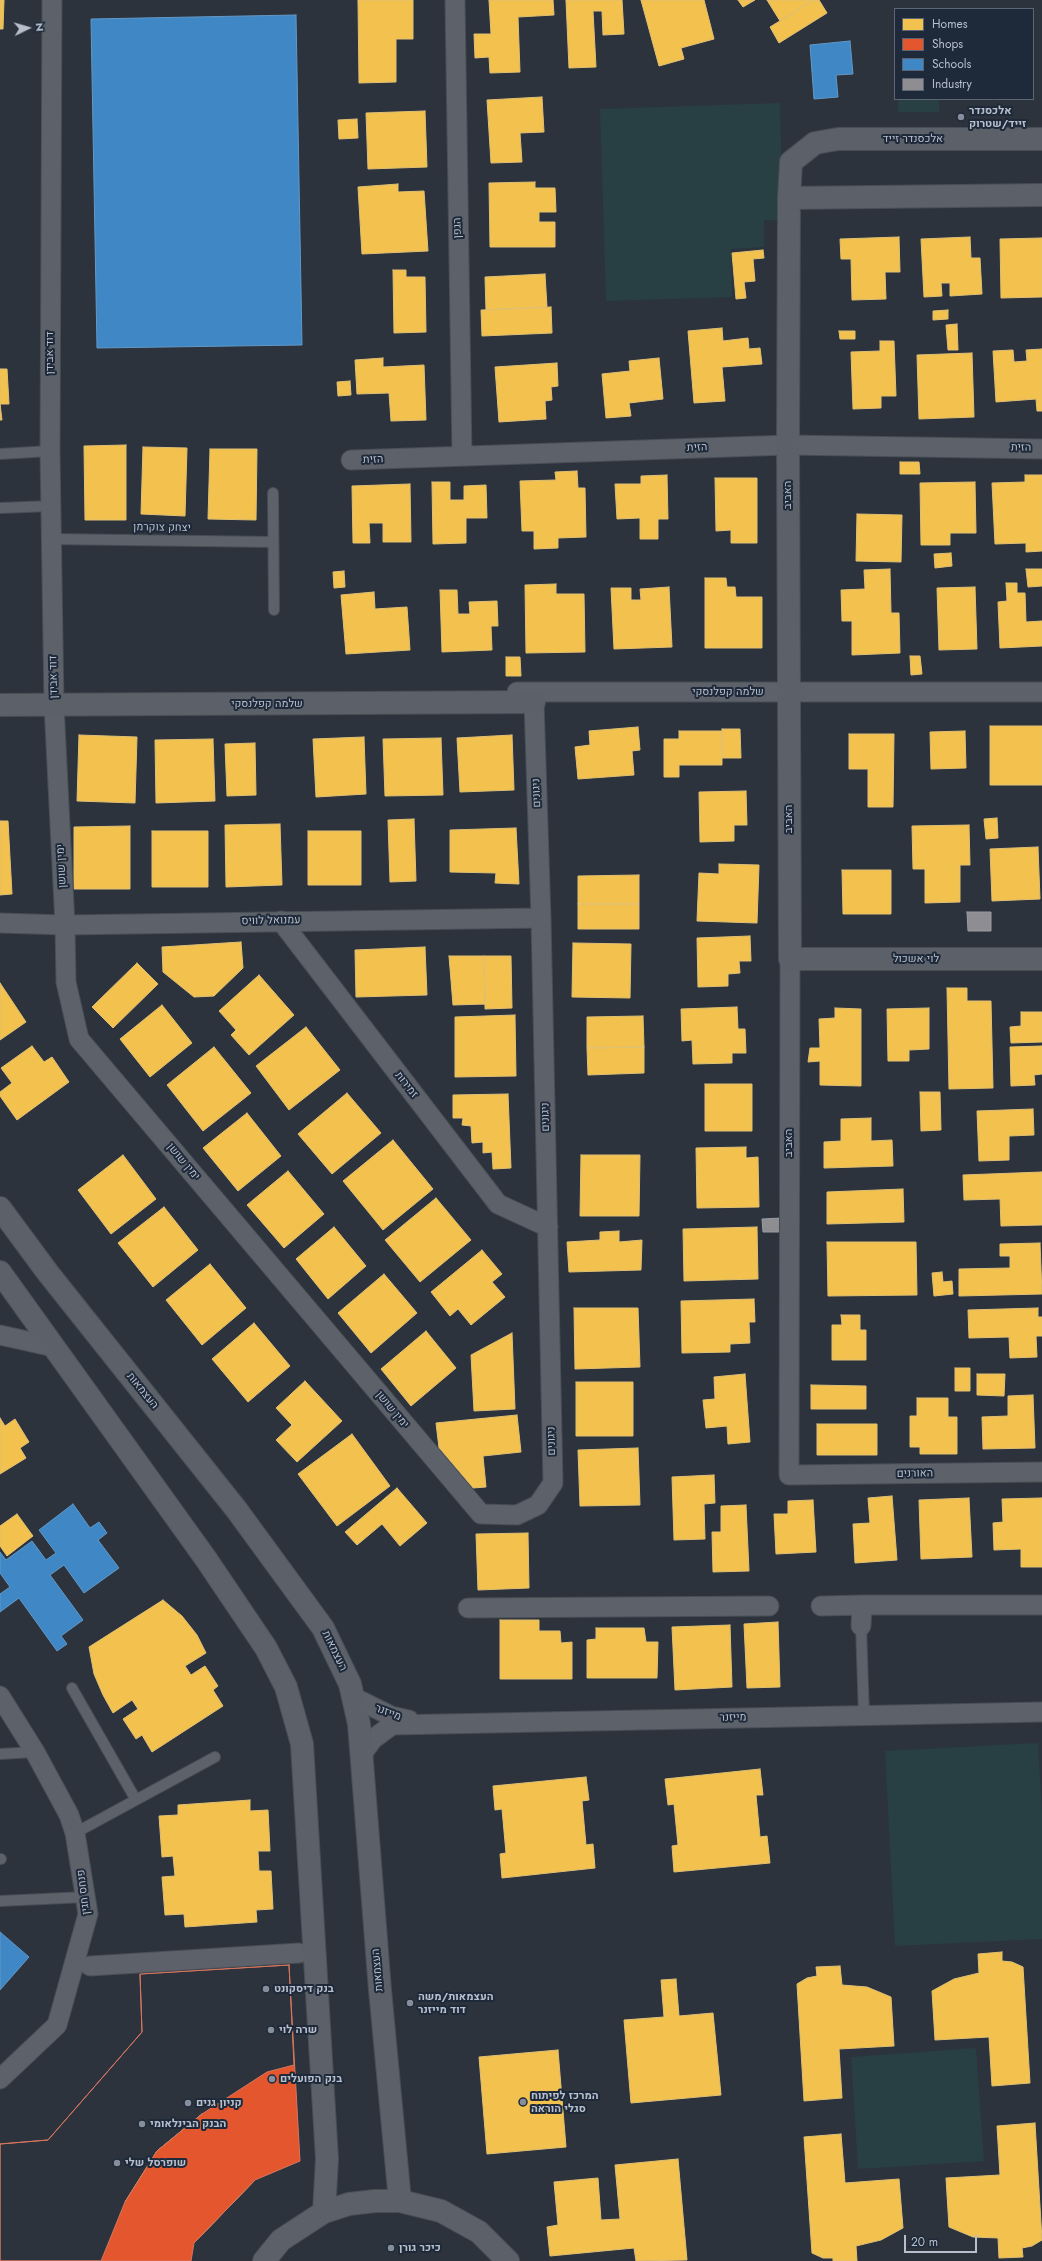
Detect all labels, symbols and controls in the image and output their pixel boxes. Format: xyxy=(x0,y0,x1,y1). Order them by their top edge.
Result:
north arrow xyxy=(8,8,48,48)
legend xyxy=(894,8,1034,100)
text: Homes xyxy=(932,15,968,33)
text: N xyxy=(32,22,48,32)
text: Shops xyxy=(932,35,963,53)
text: Schools xyxy=(932,55,971,73)
text: Industry xyxy=(932,75,972,93)
place label: אלכסנדר זייד/שטרוק xyxy=(969,104,1026,130)
marker: אלכסנדר זייד/שטרוק xyxy=(956,112,966,122)
street label: אלכסנדר זייד xyxy=(883,132,943,146)
street label: הגפן xyxy=(451,217,465,239)
street label: דוד אבידן xyxy=(43,331,57,375)
street label: הזית xyxy=(687,441,707,455)
street label: הזית xyxy=(1011,441,1031,455)
street label: הזית xyxy=(363,453,383,467)
street label: האביב xyxy=(781,481,795,509)
street label: יצחק צוקרמן xyxy=(133,521,191,535)
street label: דוד אבידן xyxy=(47,655,61,699)
street label: שלמה קפלנסקי xyxy=(692,685,764,699)
street label: שלמה קפלנסקי xyxy=(231,697,303,711)
street label: ניגונים xyxy=(530,778,544,808)
street label: האביב xyxy=(782,805,796,833)
street label: ימין שושן xyxy=(54,844,70,888)
street label: עמנואל לוויס xyxy=(241,914,301,928)
street label: לוי אשכול xyxy=(893,952,939,966)
street label: זמירות xyxy=(392,1069,420,1101)
street label: ניגונים xyxy=(539,1102,553,1132)
street label: האביב xyxy=(782,1129,796,1157)
street label: ימין שושן xyxy=(164,1141,202,1183)
street label: העצמאות xyxy=(123,1370,161,1412)
street label: ימין שושן xyxy=(373,1389,411,1431)
street label: ניגונים xyxy=(545,1426,559,1456)
street label: האורנים xyxy=(897,1467,933,1481)
street label: העצמאות xyxy=(319,1629,349,1673)
street label: מייזנר xyxy=(373,1702,403,1724)
street label: מייזנר xyxy=(719,1711,747,1725)
street label: פנחס חגין xyxy=(75,1869,93,1915)
street label: העצמאות xyxy=(370,1948,386,1992)
place label: בנק דיסקונט xyxy=(274,1982,334,1996)
marker: בנק דיסקונט xyxy=(261,1984,271,1994)
place label: העצמאות/משה דוד מייזנר xyxy=(418,1990,494,2016)
marker: העצמאות/משה דוד מייזנר xyxy=(405,1998,415,2008)
place label: שרה לוי xyxy=(279,2023,317,2037)
marker: שרה לוי xyxy=(266,2025,276,2035)
place label: בנק הפועלים xyxy=(280,2072,342,2086)
marker: בנק הפועלים xyxy=(267,2074,277,2084)
place label: המרכז לפיתוח סגלי הוראה xyxy=(531,2089,599,2115)
place label: קניון גנים xyxy=(196,2096,242,2110)
marker: המרכז לפיתוח סגלי הוראה xyxy=(518,2097,528,2107)
marker: קניון גנים xyxy=(183,2098,193,2108)
place label: הבנק הבינלאומי xyxy=(150,2117,226,2131)
marker: הבנק הבינלאומי xyxy=(137,2119,147,2129)
place label: שופרסל שלי xyxy=(125,2156,186,2170)
marker: שופרסל שלי xyxy=(112,2158,122,2168)
scale bar xyxy=(906,2227,979,2253)
text: 20 m xyxy=(911,2233,938,2251)
place label: כיכר גורן xyxy=(399,2241,441,2255)
marker: כיכר גורן xyxy=(386,2243,396,2253)

